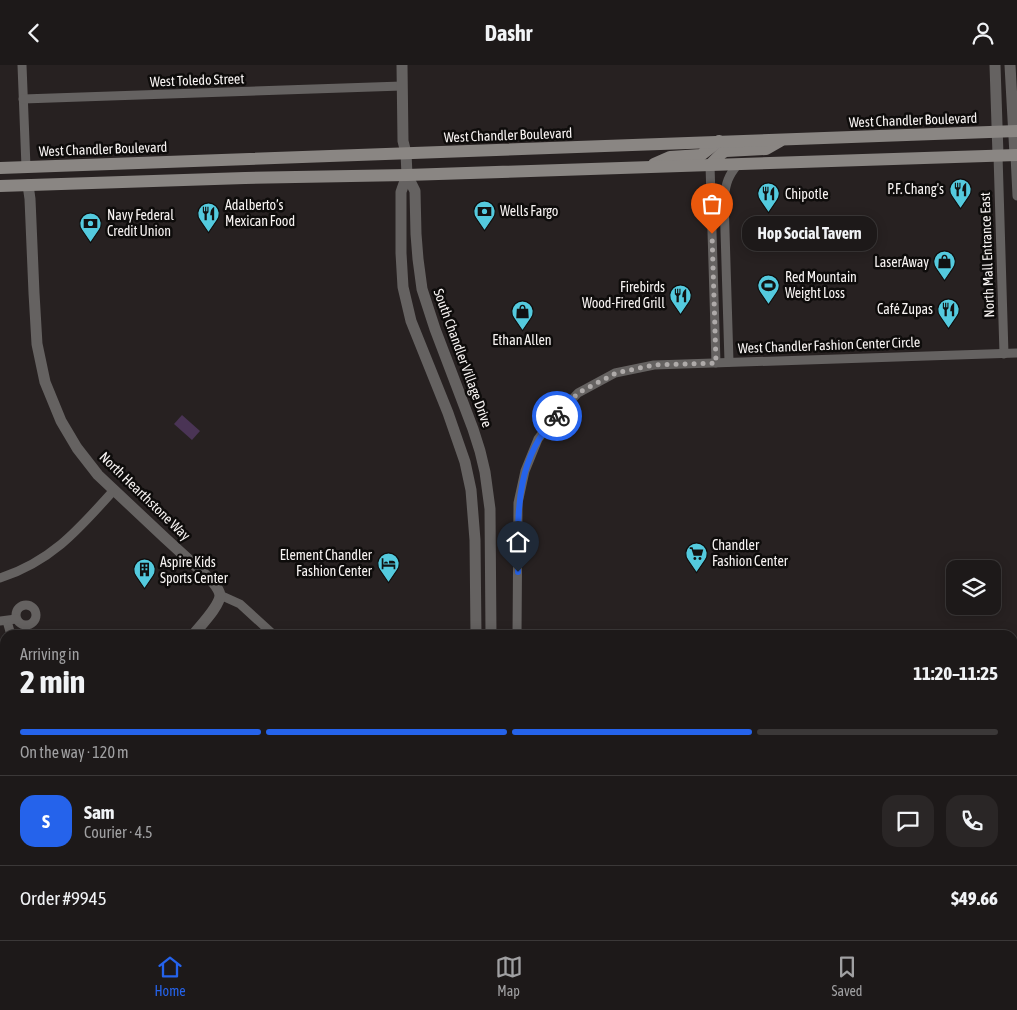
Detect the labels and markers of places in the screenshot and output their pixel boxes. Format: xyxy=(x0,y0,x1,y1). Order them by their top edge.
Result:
restaurant icon: P.F. Chang's xyxy=(948,177,972,208)
place label: P.F. Chang's xyxy=(887,181,944,197)
restaurant icon: Chipotle xyxy=(757,182,781,213)
pin xyxy=(691,183,733,234)
place label: Chipotle xyxy=(785,186,828,202)
place label: Adalberto’s Mexican Food xyxy=(225,197,295,229)
bank icon: Wells Fargo xyxy=(472,199,496,230)
restaurant icon: Adalberto’s Mexican Food xyxy=(197,201,221,232)
place label: Wells Fargo xyxy=(500,203,558,219)
place label: Navy Federal Credit Union xyxy=(107,207,174,239)
bank icon: Navy Federal Credit Union xyxy=(79,211,103,242)
callout: Hop Social Tavern xyxy=(742,217,877,251)
shop icon: LaserAway xyxy=(933,250,957,281)
place label: LaserAway xyxy=(874,254,929,270)
place label: Red Mountain Weight Loss xyxy=(785,269,857,301)
sports icon: Red Mountain Weight Loss xyxy=(757,273,781,304)
place label: Firebirds Wood-Fired Grill xyxy=(582,279,665,311)
restaurant icon: Firebirds Wood-Fired Grill xyxy=(669,283,693,314)
restaurant icon: Café Zupas xyxy=(937,297,961,328)
shop icon: Ethan Allen xyxy=(510,300,534,331)
place label: Café Zupas xyxy=(877,301,933,317)
place label: Ethan Allen xyxy=(492,332,552,348)
pin xyxy=(497,521,539,572)
place label: Chandler Fashion Center xyxy=(712,537,789,569)
supermarket icon: Chandler Fashion Center xyxy=(684,541,708,572)
place label: Element Chandler Fashion Center xyxy=(280,547,373,579)
hotel icon: Element Chandler Fashion Center xyxy=(376,551,400,582)
place label: Aspire Kids Sports Center xyxy=(160,554,229,586)
building icon: Aspire Kids Sports Center xyxy=(132,558,156,589)

